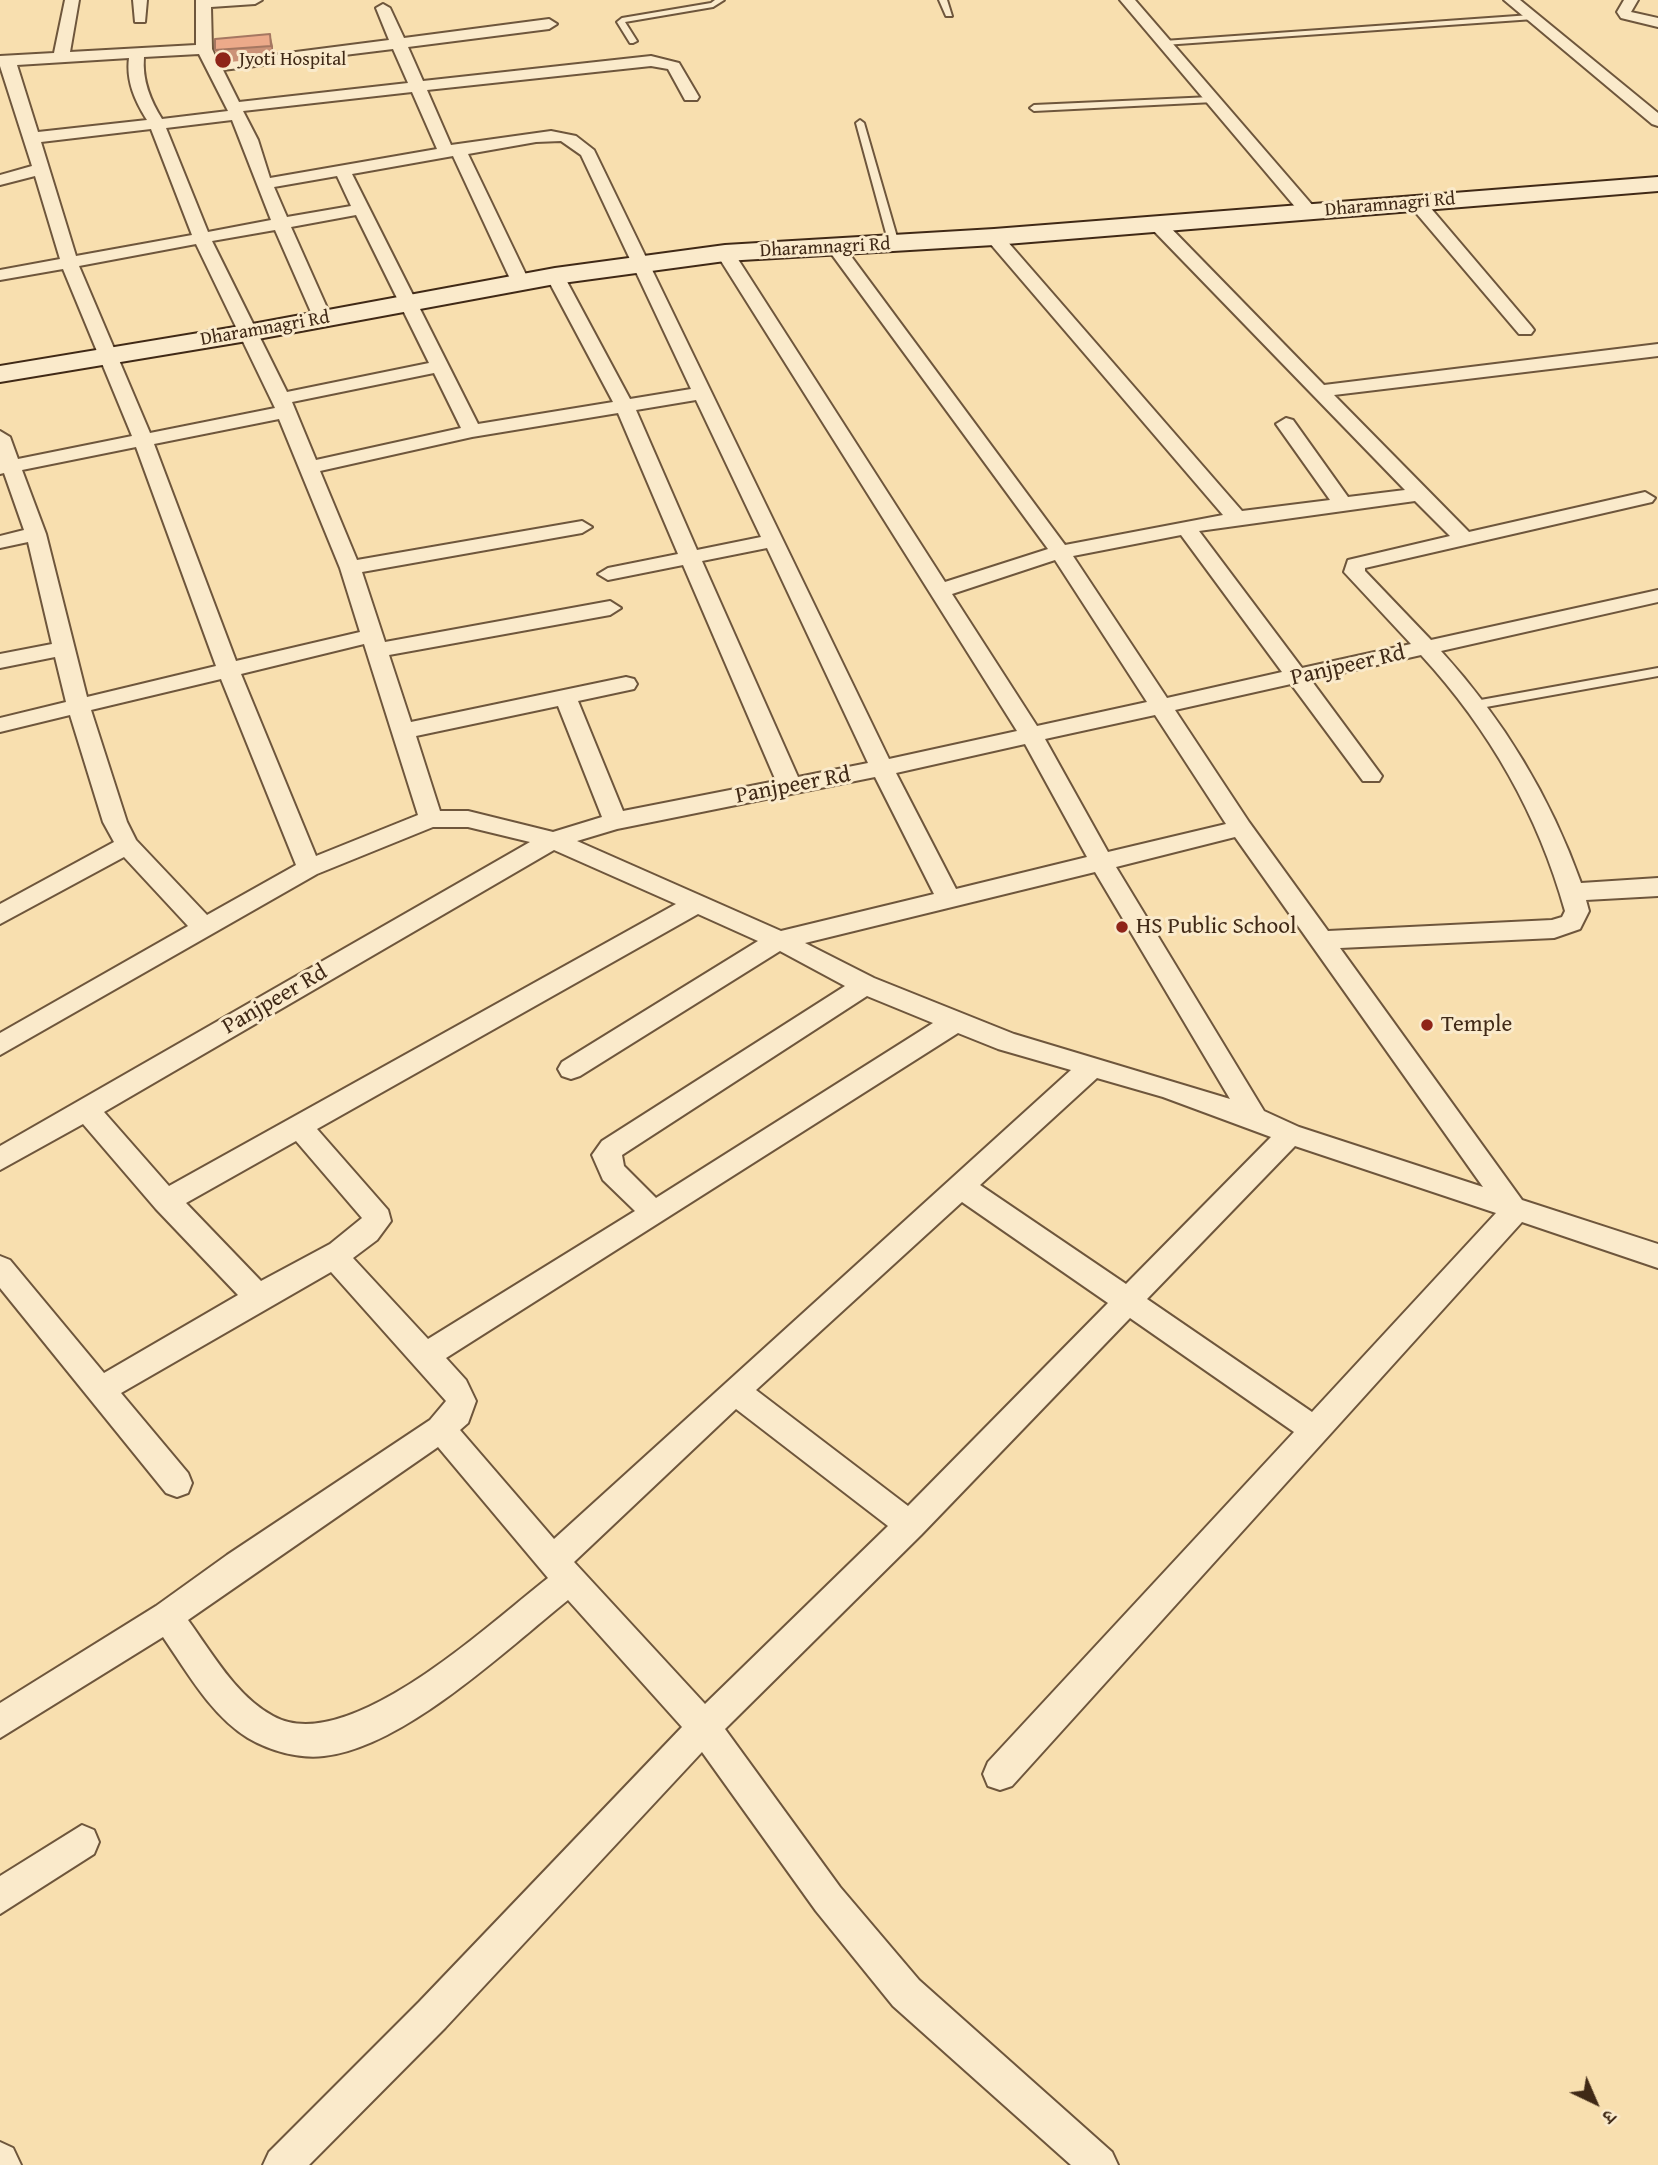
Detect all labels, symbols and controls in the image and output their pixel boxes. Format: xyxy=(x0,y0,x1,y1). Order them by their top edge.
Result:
place label: Jyoti Hospital xyxy=(239,49,346,71)
marker: Jyoti Hospital xyxy=(213,50,233,70)
street label: Dharamnagri Rd xyxy=(1324,188,1456,222)
street label: Dharamnagri Rd xyxy=(759,233,891,263)
street label: Dharamnagri Rd xyxy=(199,306,331,352)
street label: Panjpeer Rd xyxy=(1288,639,1408,693)
street label: Panjpeer Rd xyxy=(733,761,853,811)
place label: HS Public School xyxy=(1136,913,1296,941)
marker: HS Public School xyxy=(1114,919,1130,935)
street label: Panjpeer Rd xyxy=(218,959,332,1041)
place label: Temple xyxy=(1441,1011,1512,1039)
marker: Temple xyxy=(1419,1017,1435,1033)
north arrow xyxy=(1560,2067,1630,2137)
text: उ xyxy=(1596,2104,1623,2131)

